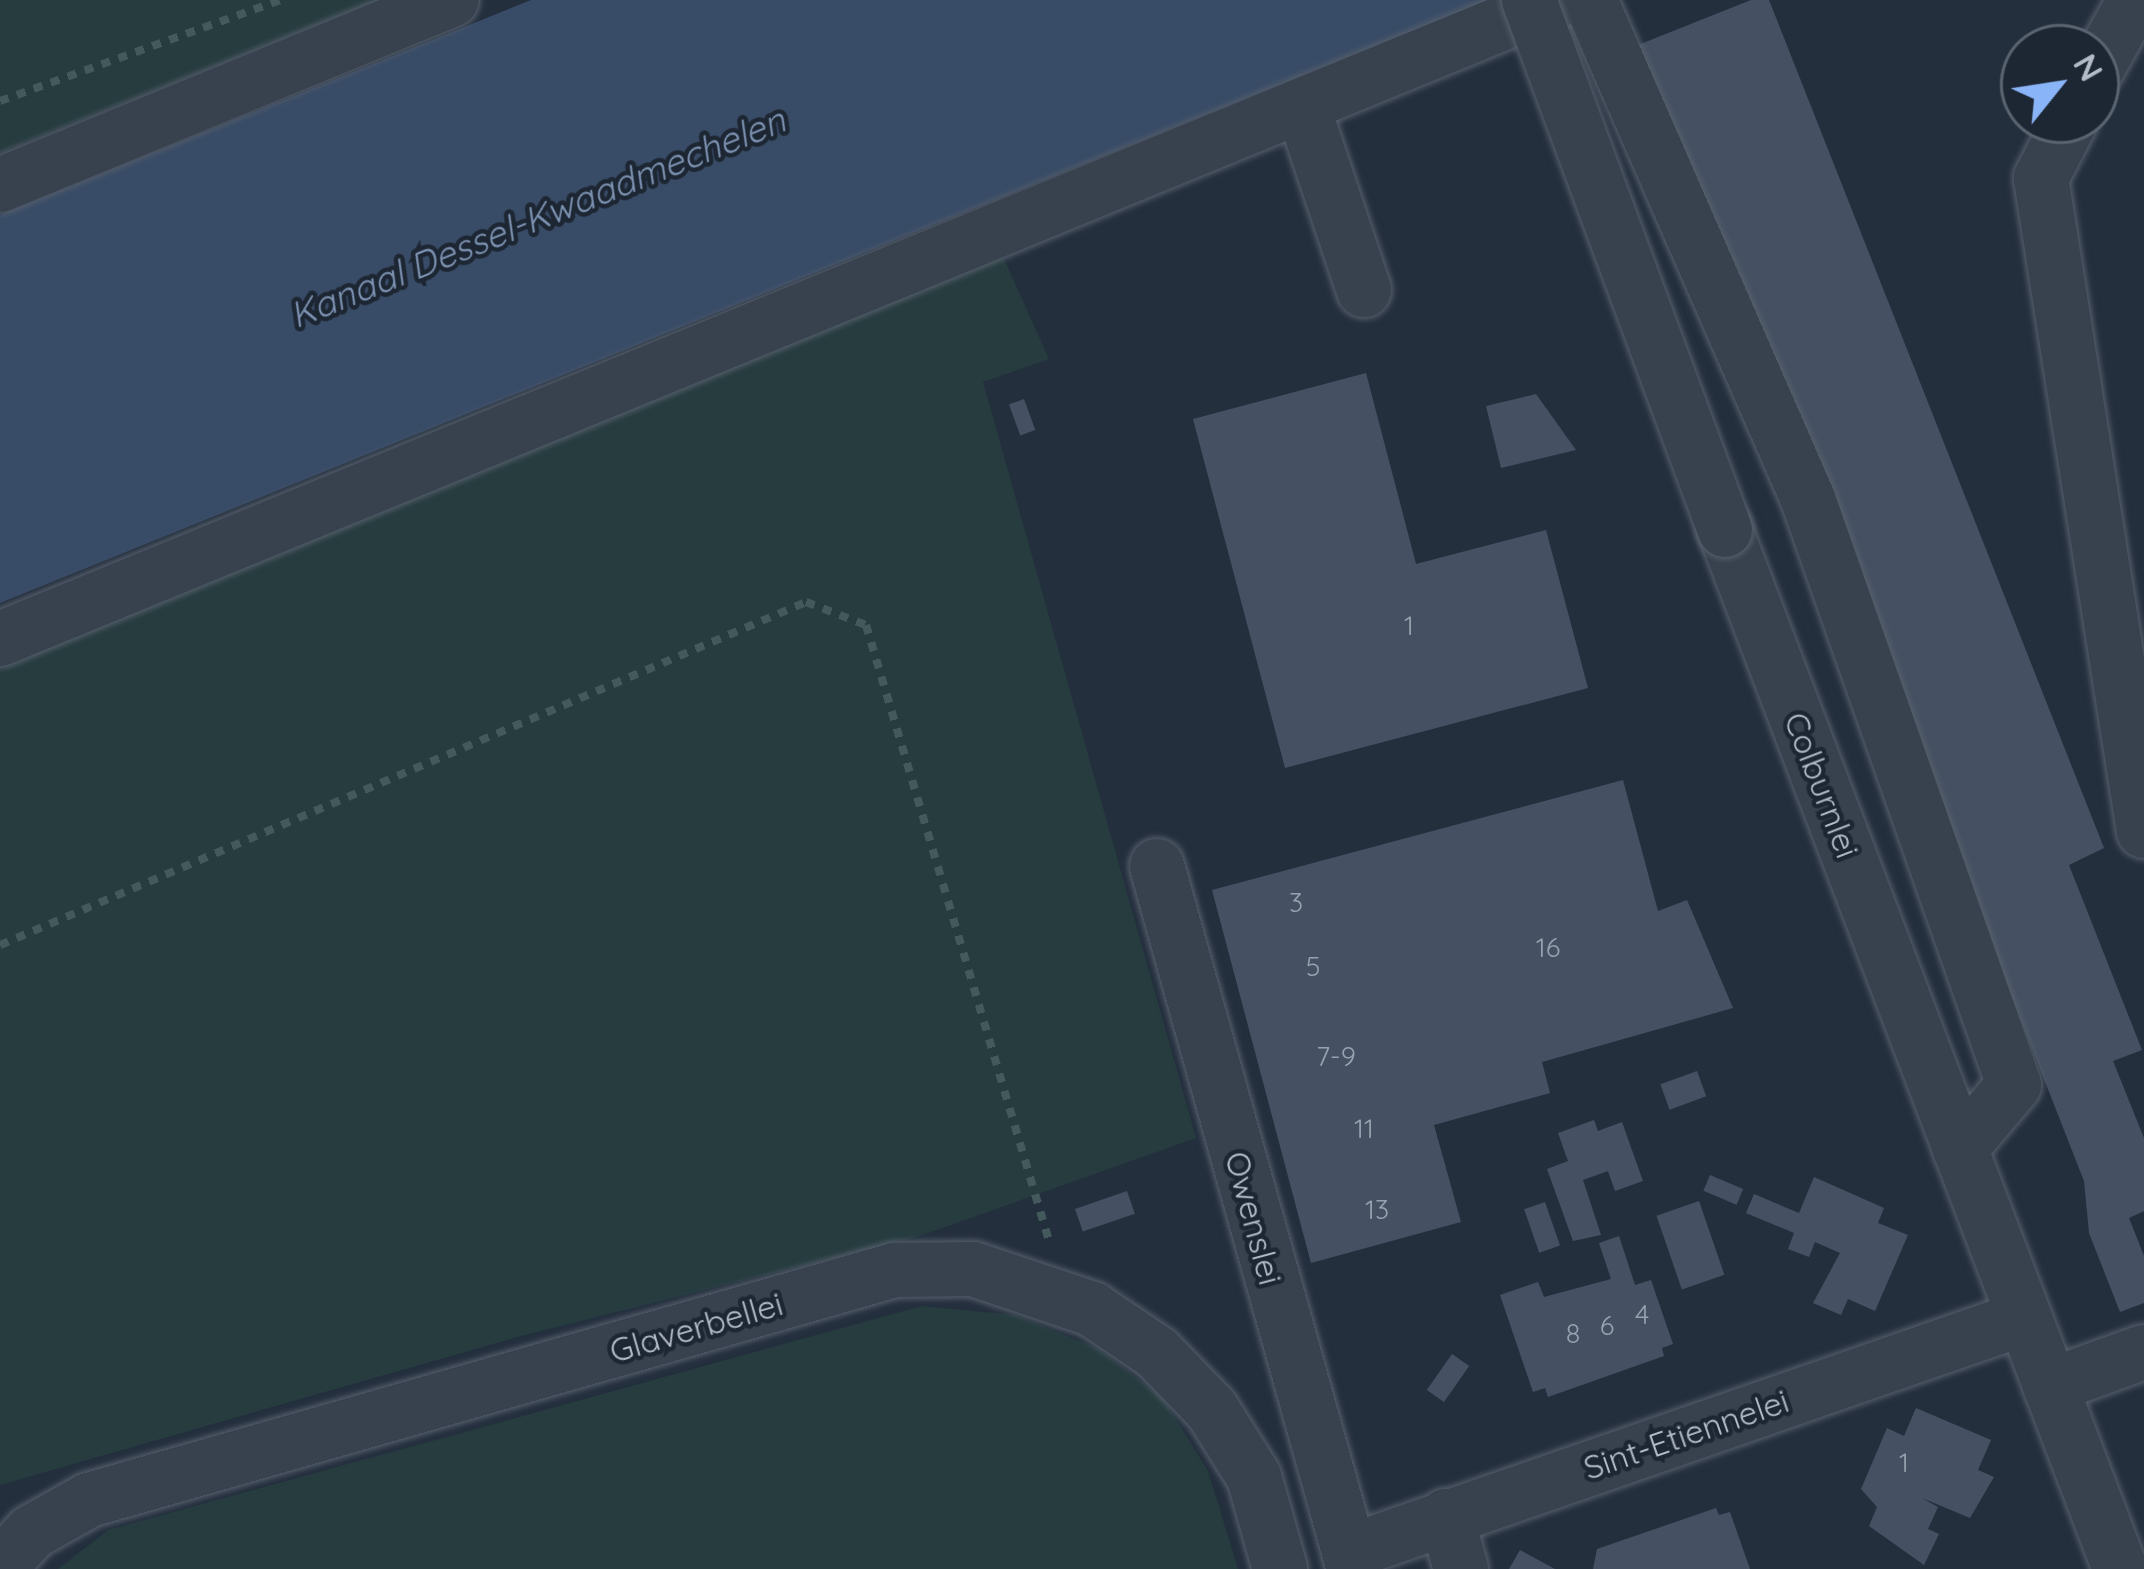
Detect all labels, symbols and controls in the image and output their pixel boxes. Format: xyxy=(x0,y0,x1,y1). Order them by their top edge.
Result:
north arrow xyxy=(2000,24,2120,144)
text: N xyxy=(2065,46,2113,88)
water label: Kanaal Dessel-Kwaadmechelen xyxy=(283,98,791,336)
house number: 1 xyxy=(1404,610,1414,642)
street label: Colburnlei xyxy=(1776,707,1868,863)
house number: 3 xyxy=(1289,887,1303,919)
house number: 16 xyxy=(1536,932,1560,964)
house number: 5 xyxy=(1306,951,1320,983)
house number: 7-9 xyxy=(1316,1041,1356,1073)
house number: 11 xyxy=(1354,1113,1374,1145)
street label: Owenslei xyxy=(1217,1147,1291,1289)
house number: 13 xyxy=(1365,1194,1389,1226)
street label: Glaverbellei xyxy=(605,1283,787,1371)
house number: 4 xyxy=(1635,1299,1649,1331)
house number: 6 xyxy=(1600,1310,1614,1342)
house number: 8 xyxy=(1566,1318,1580,1350)
street label: Sint-Etiennelei xyxy=(1578,1380,1794,1488)
house number: 1 xyxy=(1899,1447,1909,1479)

